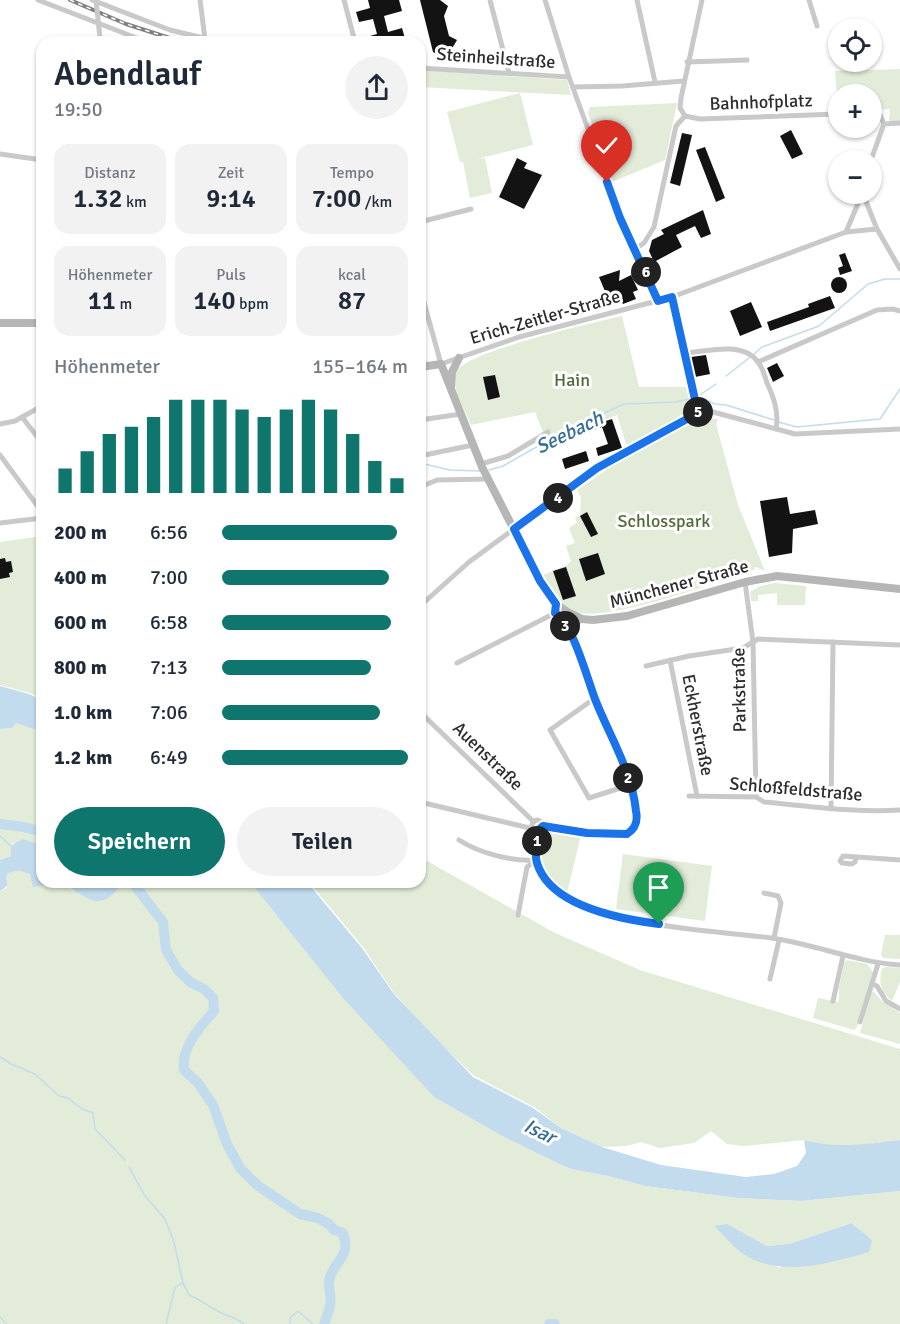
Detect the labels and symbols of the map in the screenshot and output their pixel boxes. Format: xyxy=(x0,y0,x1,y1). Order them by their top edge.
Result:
street label: Steinheilstraße xyxy=(436,43,556,73)
street label: Bahnhofplatz xyxy=(709,89,813,115)
pin xyxy=(581,120,632,182)
pin: 6 xyxy=(631,257,661,287)
street label: Erich-Zeitler-Straße xyxy=(467,285,623,349)
park label: Hain xyxy=(554,369,590,391)
pin: 5 xyxy=(683,397,713,427)
water label: Seebach xyxy=(531,405,608,459)
pin: 4 xyxy=(543,483,573,513)
park label: Schlosspark xyxy=(618,510,710,532)
street label: Münchener Straße xyxy=(607,555,751,613)
pin: 3 xyxy=(550,611,580,641)
street label: Parkstraße xyxy=(727,647,751,733)
street label: Eckherstraße xyxy=(677,672,719,778)
street label: Auenstraße xyxy=(448,717,528,795)
pin: 2 xyxy=(613,763,643,793)
street label: Schloßfeldstraße xyxy=(729,772,863,806)
pin: 1 xyxy=(522,826,552,856)
pin xyxy=(633,862,684,924)
water label: Isar xyxy=(520,1113,562,1151)

